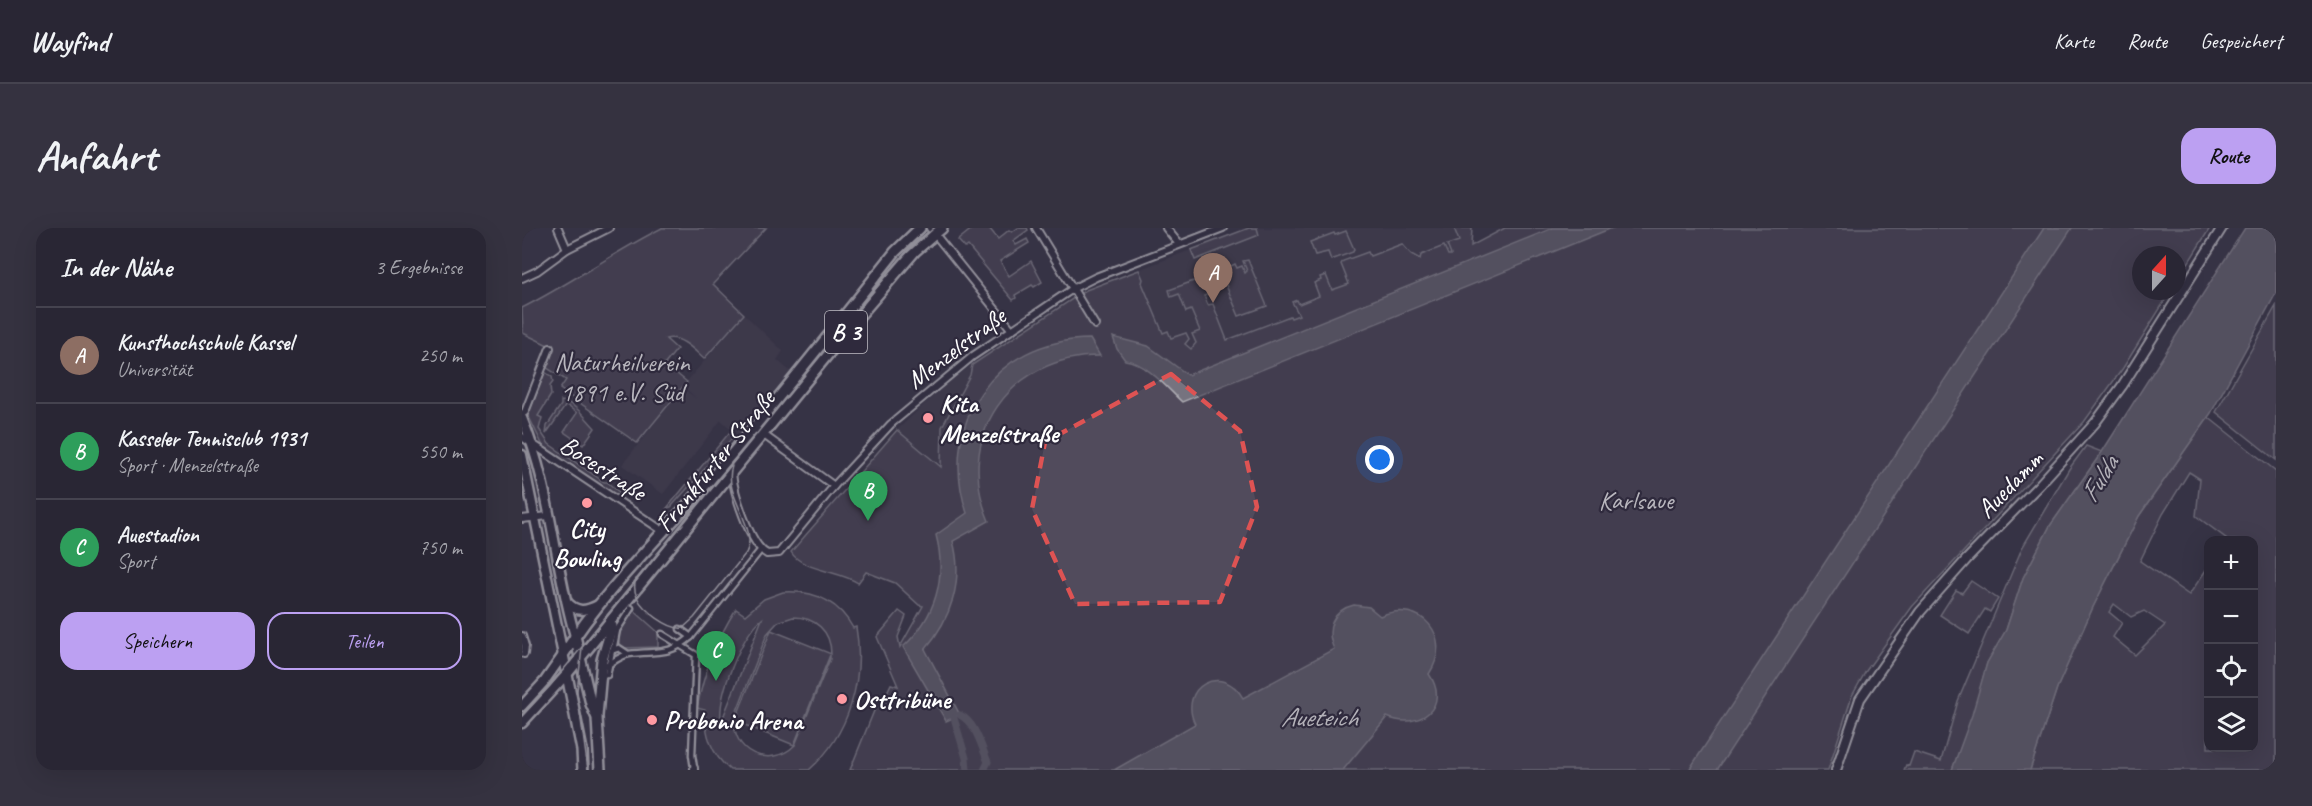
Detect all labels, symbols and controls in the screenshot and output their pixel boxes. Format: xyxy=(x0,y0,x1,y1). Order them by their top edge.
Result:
text: Wayfind xyxy=(30,24,109,59)
text: Karte xyxy=(2054,28,2094,54)
text: Route xyxy=(2127,28,2167,54)
text: Gespeichert xyxy=(2200,28,2282,54)
button: Route xyxy=(2181,128,2276,184)
text: Anfahrt xyxy=(36,130,156,183)
north arrow xyxy=(2132,246,2186,300)
text: In der Nähe xyxy=(60,251,172,284)
pin: A xyxy=(1194,254,1232,303)
text: 3 Ergebnisse xyxy=(375,255,462,280)
street label: Menzelstraße xyxy=(900,298,1014,396)
road number: B 3 xyxy=(825,311,867,353)
text: Kunsthochschule Kassel xyxy=(117,329,293,357)
text: A xyxy=(74,343,85,368)
text: 250 m xyxy=(419,343,462,368)
park label: Naturheilverein 1891 e.V. Süd xyxy=(554,346,691,409)
text: Universität xyxy=(117,357,192,382)
street label: Frankfurter Straße xyxy=(648,381,784,539)
place label: Kita Menzelstraße xyxy=(940,387,1060,450)
marker: Kita Menzelstraße xyxy=(921,411,935,425)
text: Kasseler Tennisclub 1931 xyxy=(117,425,306,453)
street label: Bosestraße xyxy=(554,428,655,509)
text: B xyxy=(74,439,85,464)
text: 550 m xyxy=(419,439,462,464)
street label: Auedamm xyxy=(1970,442,2051,525)
your location xyxy=(1365,445,1394,474)
water label: Fulda xyxy=(2072,448,2127,508)
text: Sport · Menzelstraße xyxy=(117,453,258,478)
pin: B xyxy=(848,472,888,521)
park label: Karlsaue xyxy=(1599,484,1676,517)
marker: City Bowling xyxy=(580,496,594,510)
place label: City Bowling xyxy=(553,512,623,575)
text: Auestadion xyxy=(117,521,199,549)
text: C xyxy=(75,535,84,560)
text: 750 m xyxy=(419,535,462,560)
map controls xyxy=(2204,536,2258,752)
button: + xyxy=(2204,536,2258,590)
text: Sport xyxy=(117,549,155,574)
button: − xyxy=(2204,590,2258,644)
button: Speichern xyxy=(60,612,255,670)
button: Teilen xyxy=(267,612,462,670)
pin: C xyxy=(696,632,736,681)
button: locate xyxy=(2204,644,2258,698)
place label: Osttribüne xyxy=(854,683,952,716)
marker: Osttribüne xyxy=(835,692,849,706)
button: layers xyxy=(2204,698,2258,752)
water label: Aueteich xyxy=(1281,700,1359,734)
place label: Probonio Arena xyxy=(664,704,805,737)
marker: Probonio Arena xyxy=(645,713,659,727)

